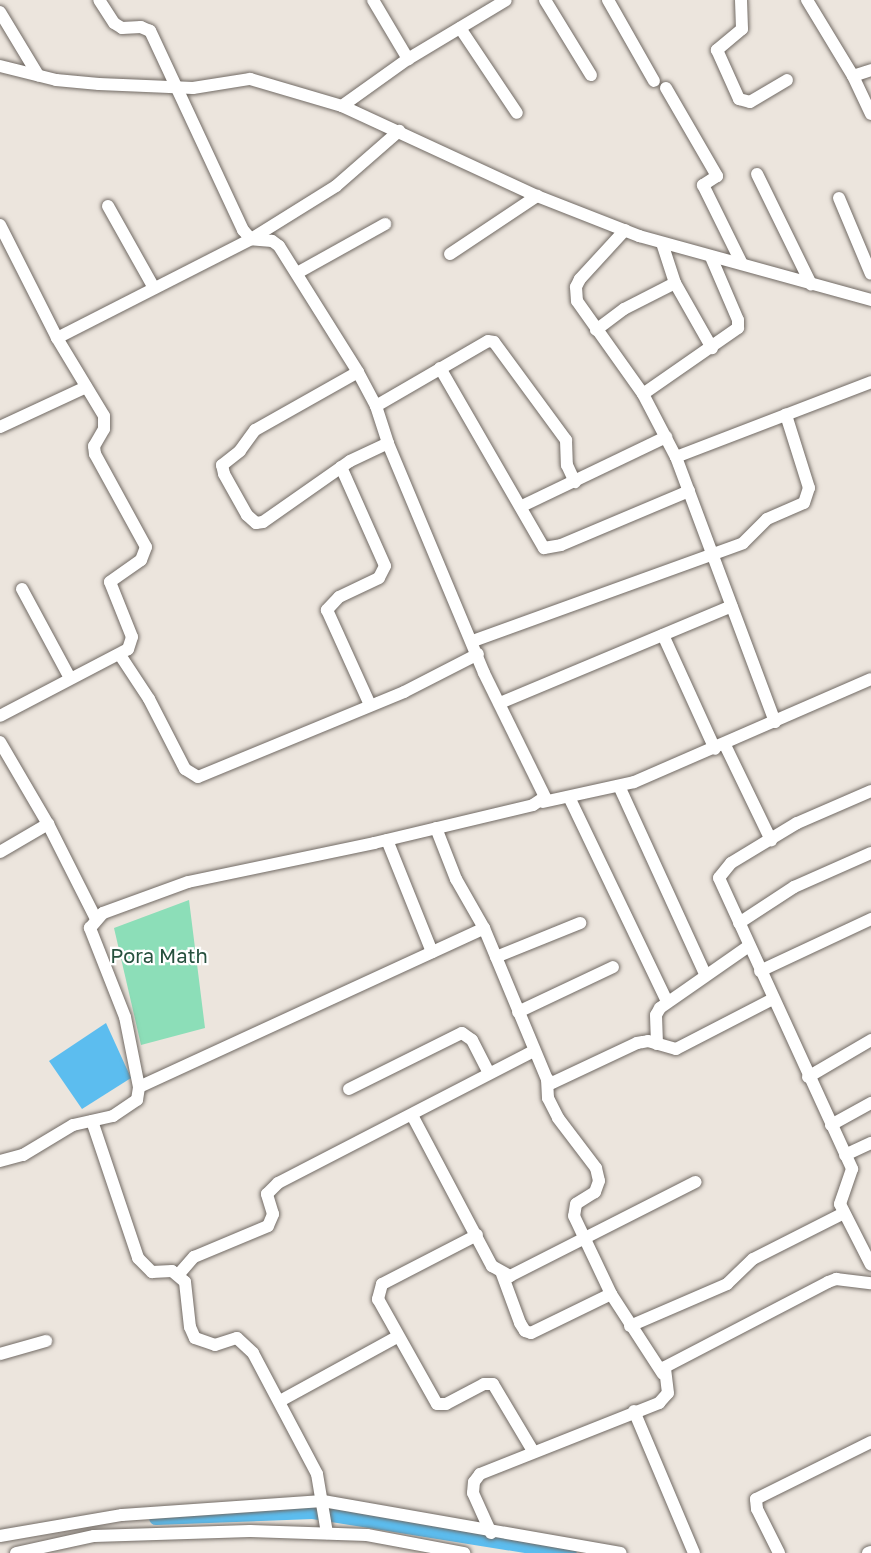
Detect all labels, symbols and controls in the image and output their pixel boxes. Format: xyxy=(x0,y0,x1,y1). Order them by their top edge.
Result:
park label: Pora Math xyxy=(110,943,208,967)

